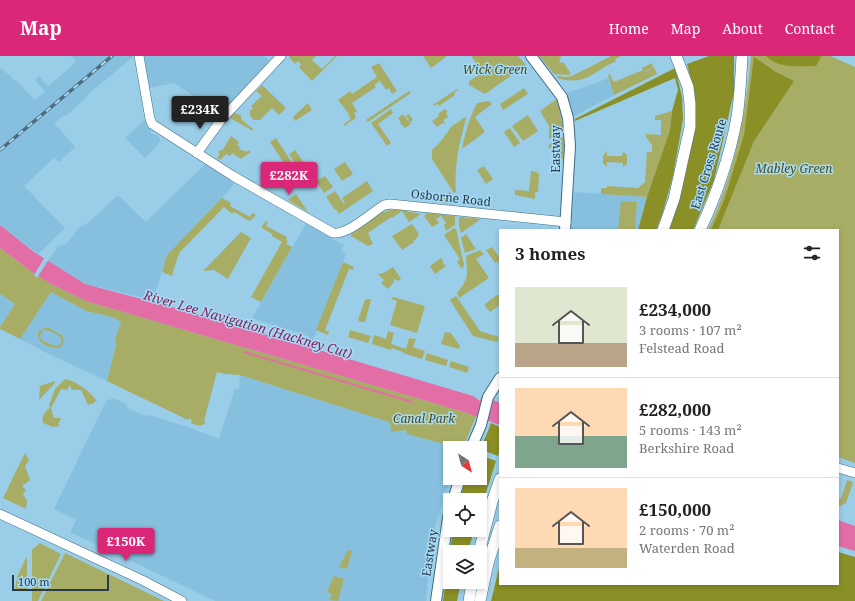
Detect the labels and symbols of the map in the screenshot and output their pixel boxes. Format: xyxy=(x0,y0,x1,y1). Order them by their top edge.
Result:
park label: Wick Green xyxy=(463,61,527,78)
pin: £234K xyxy=(172,96,228,130)
street label: East Cross Route xyxy=(687,116,730,211)
street label: Eastway xyxy=(547,125,564,173)
park label: Mabley Green xyxy=(755,160,832,177)
pin: £282K xyxy=(261,162,317,196)
street label: Osborne Road xyxy=(410,185,493,210)
water label: River Lee Navigation (Hackney Cut) xyxy=(141,285,355,363)
park label: Canal Park xyxy=(393,410,456,427)
north arrow xyxy=(443,441,487,485)
pin: £150K xyxy=(98,528,154,562)
street label: Eastway xyxy=(417,528,442,578)
scale bar xyxy=(12,573,109,592)

